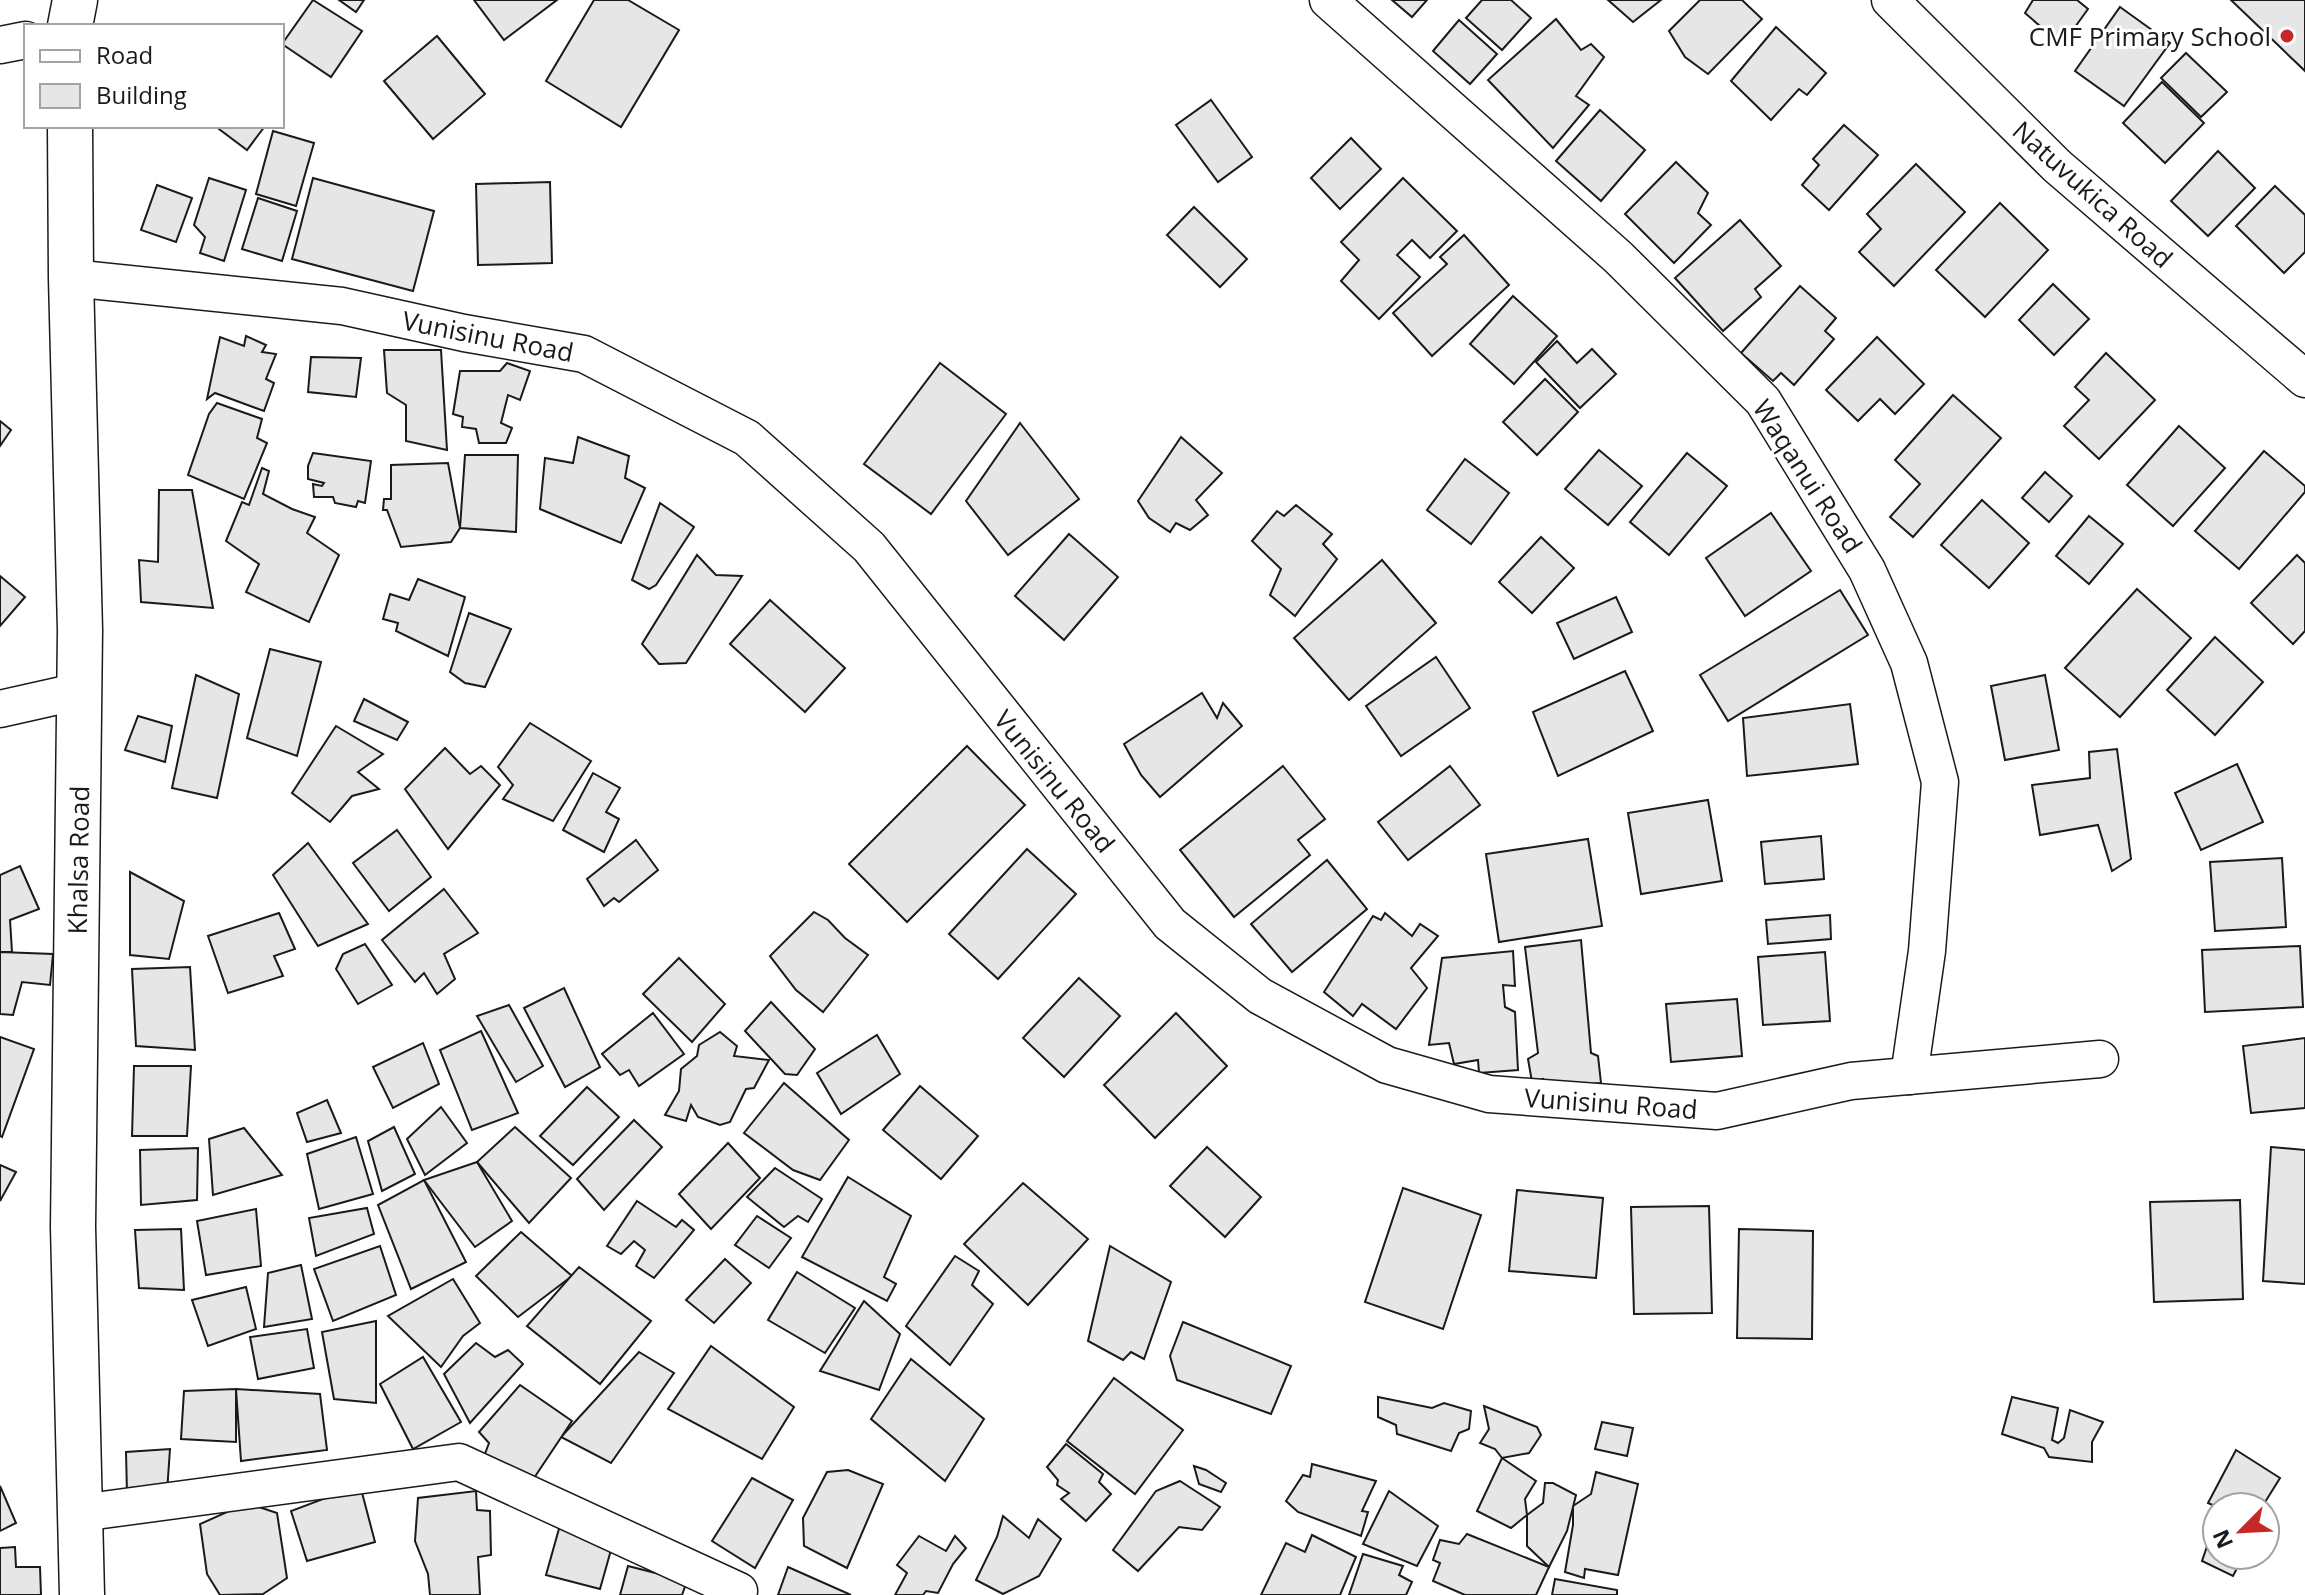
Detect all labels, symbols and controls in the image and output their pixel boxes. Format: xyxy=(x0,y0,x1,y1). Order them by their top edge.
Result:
place label: CMF Primary School xyxy=(2029,18,2271,54)
legend xyxy=(24,24,284,128)
marker: CMF Primary School xyxy=(2278,27,2296,45)
text: Road xyxy=(96,38,153,71)
text: Building xyxy=(96,78,187,111)
street label: Natuvukica Road xyxy=(2005,112,2181,276)
street label: Vunisinu Road xyxy=(399,302,577,370)
street label: Waqanui Road xyxy=(1745,392,1871,560)
street label: Vunisinu Road xyxy=(986,702,1124,860)
street label: Khalsa Road xyxy=(59,785,97,935)
street label: Vunisinu Road xyxy=(1523,1079,1699,1127)
north arrow xyxy=(2201,1491,2281,1571)
text: N xyxy=(2204,1525,2239,1554)

